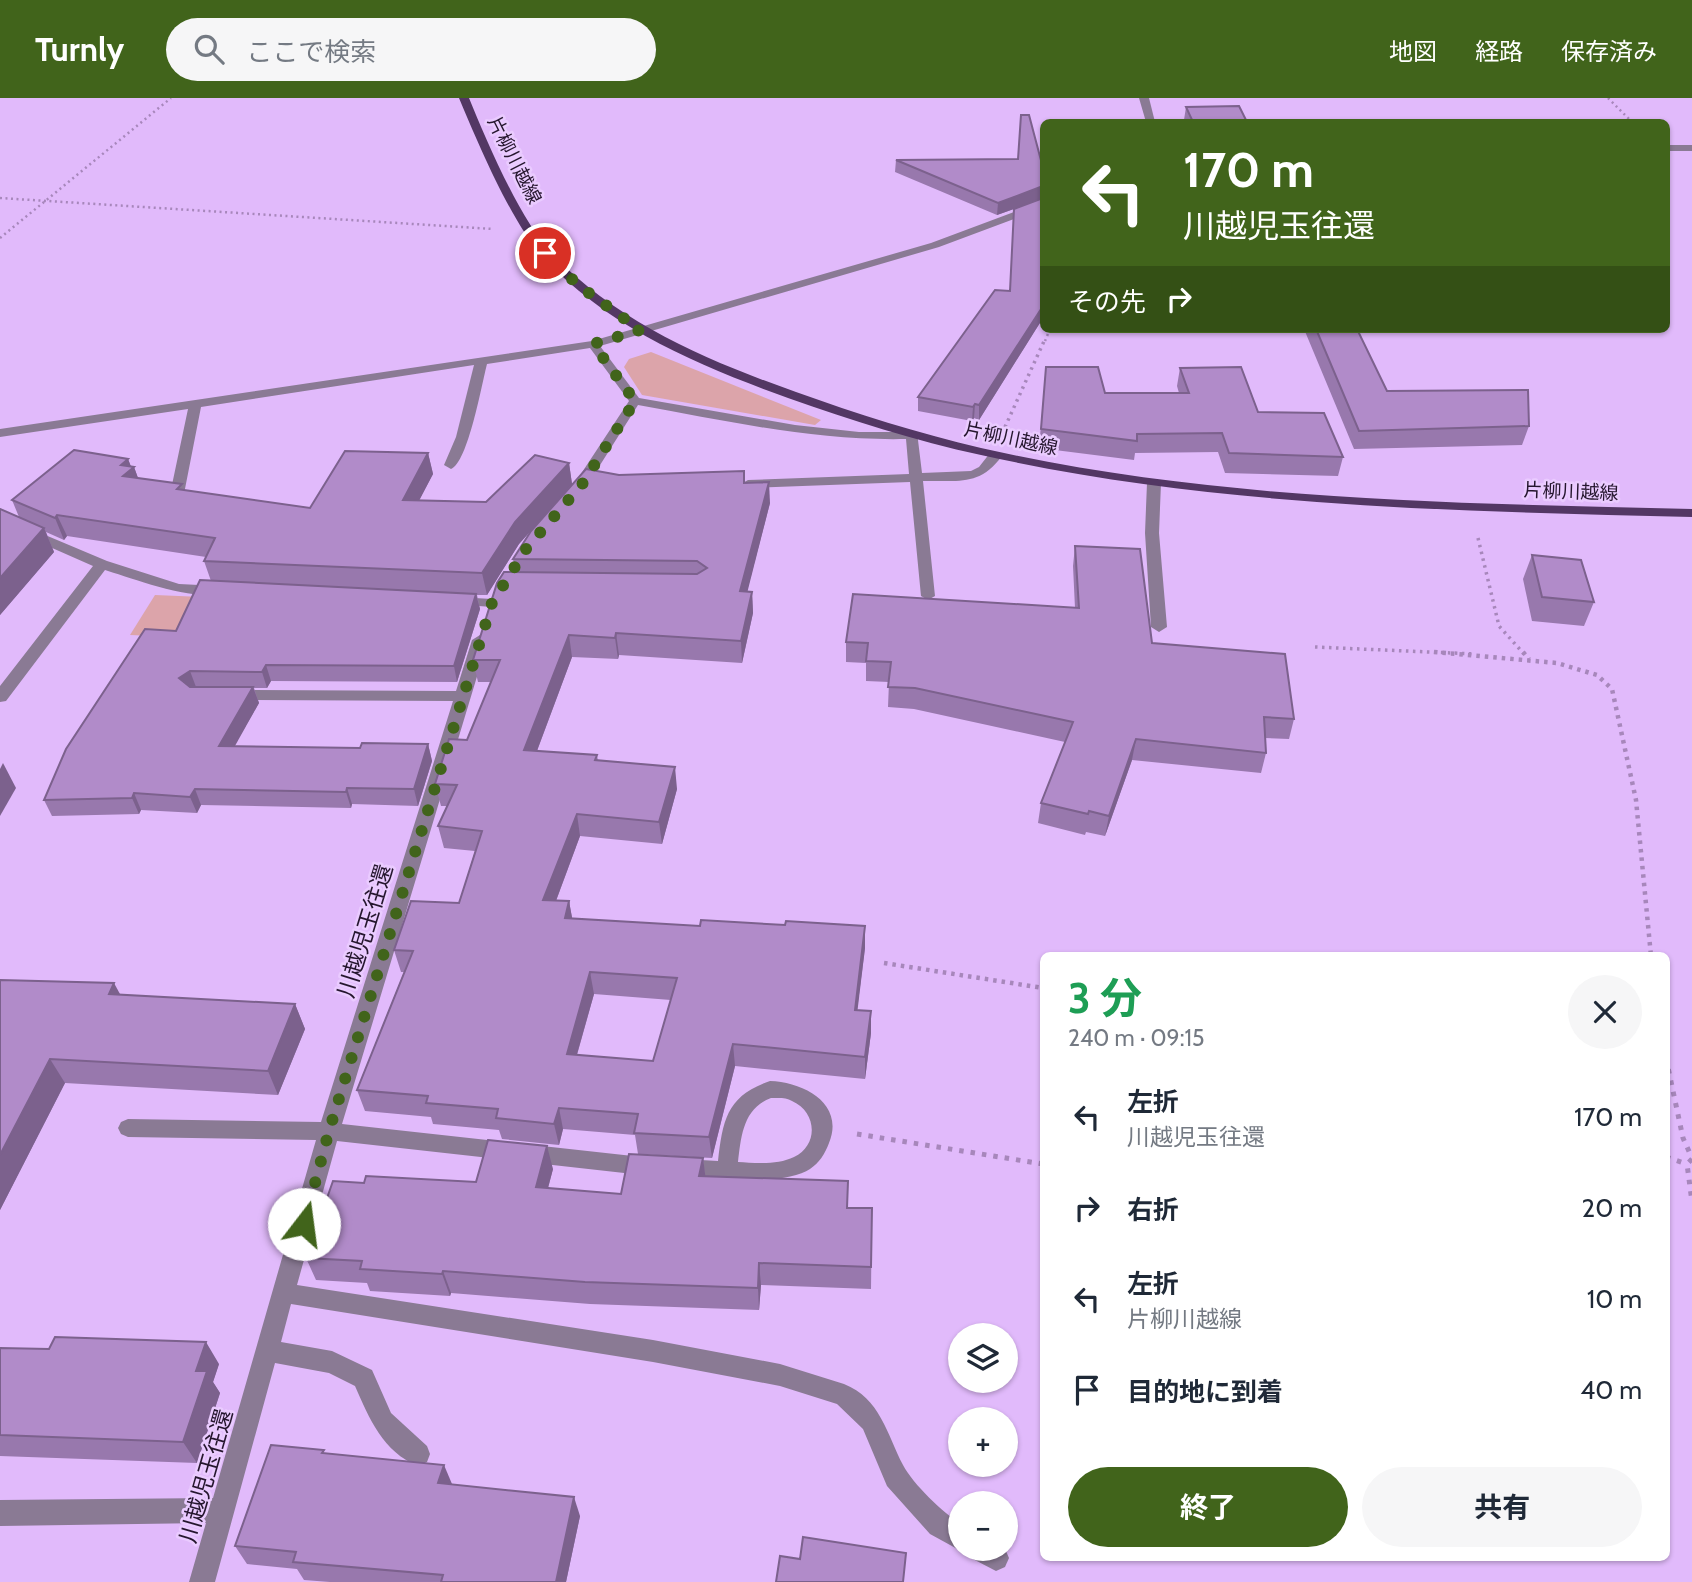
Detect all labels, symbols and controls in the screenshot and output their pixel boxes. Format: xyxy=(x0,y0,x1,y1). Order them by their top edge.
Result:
search box xyxy=(166,18,656,81)
text: Turnly xyxy=(35,29,124,69)
icon: search xyxy=(190,30,228,68)
text: ここで検索 xyxy=(246,36,376,68)
text: 地図 xyxy=(1389,37,1437,66)
text: 経路 xyxy=(1475,37,1523,66)
text: 保存済み xyxy=(1561,37,1657,66)
street label: 片柳川越線 xyxy=(483,113,546,208)
text: 170 m xyxy=(1183,140,1314,199)
icon: left xyxy=(1068,147,1159,238)
text: 川越児玉往還 xyxy=(1183,206,1375,245)
pin xyxy=(515,223,575,283)
icon: arrive xyxy=(526,234,564,272)
icon: right xyxy=(1160,280,1198,318)
text: その先 xyxy=(1068,286,1146,318)
street label: 片柳川越線 xyxy=(962,417,1060,460)
street label: 片柳川越線 xyxy=(1523,478,1619,505)
street label: 川越児玉往還 xyxy=(331,861,399,1001)
text: 3 分 xyxy=(1068,972,1142,1024)
button: close xyxy=(1568,975,1642,1049)
text: 240 m · 09:15 xyxy=(1068,1024,1204,1052)
text: 左折 xyxy=(1127,1086,1179,1118)
icon: left xyxy=(1068,1098,1106,1136)
text: 170 m xyxy=(1574,1101,1642,1133)
text: 川越児玉往還 xyxy=(1127,1123,1265,1151)
position arrow xyxy=(267,1187,341,1261)
icon: right xyxy=(1068,1189,1106,1227)
text: 20 m xyxy=(1582,1192,1642,1224)
text: 右折 xyxy=(1127,1194,1179,1226)
text: 左折 xyxy=(1127,1268,1179,1300)
icon: left xyxy=(1068,1280,1106,1318)
text: 10 m xyxy=(1587,1283,1642,1315)
text: 片柳川越線 xyxy=(1127,1305,1242,1333)
map controls xyxy=(948,1323,1018,1561)
button: layers xyxy=(948,1323,1018,1393)
icon: arrive xyxy=(1068,1371,1106,1409)
text: 40 m xyxy=(1580,1374,1642,1406)
text: 目的地に到着 xyxy=(1127,1376,1283,1408)
street label: 川越児玉往還 xyxy=(174,1406,238,1546)
button: + xyxy=(948,1407,1018,1477)
button: 終了 xyxy=(1068,1467,1348,1547)
button: 共有 xyxy=(1362,1467,1642,1547)
button: − xyxy=(948,1491,1018,1561)

